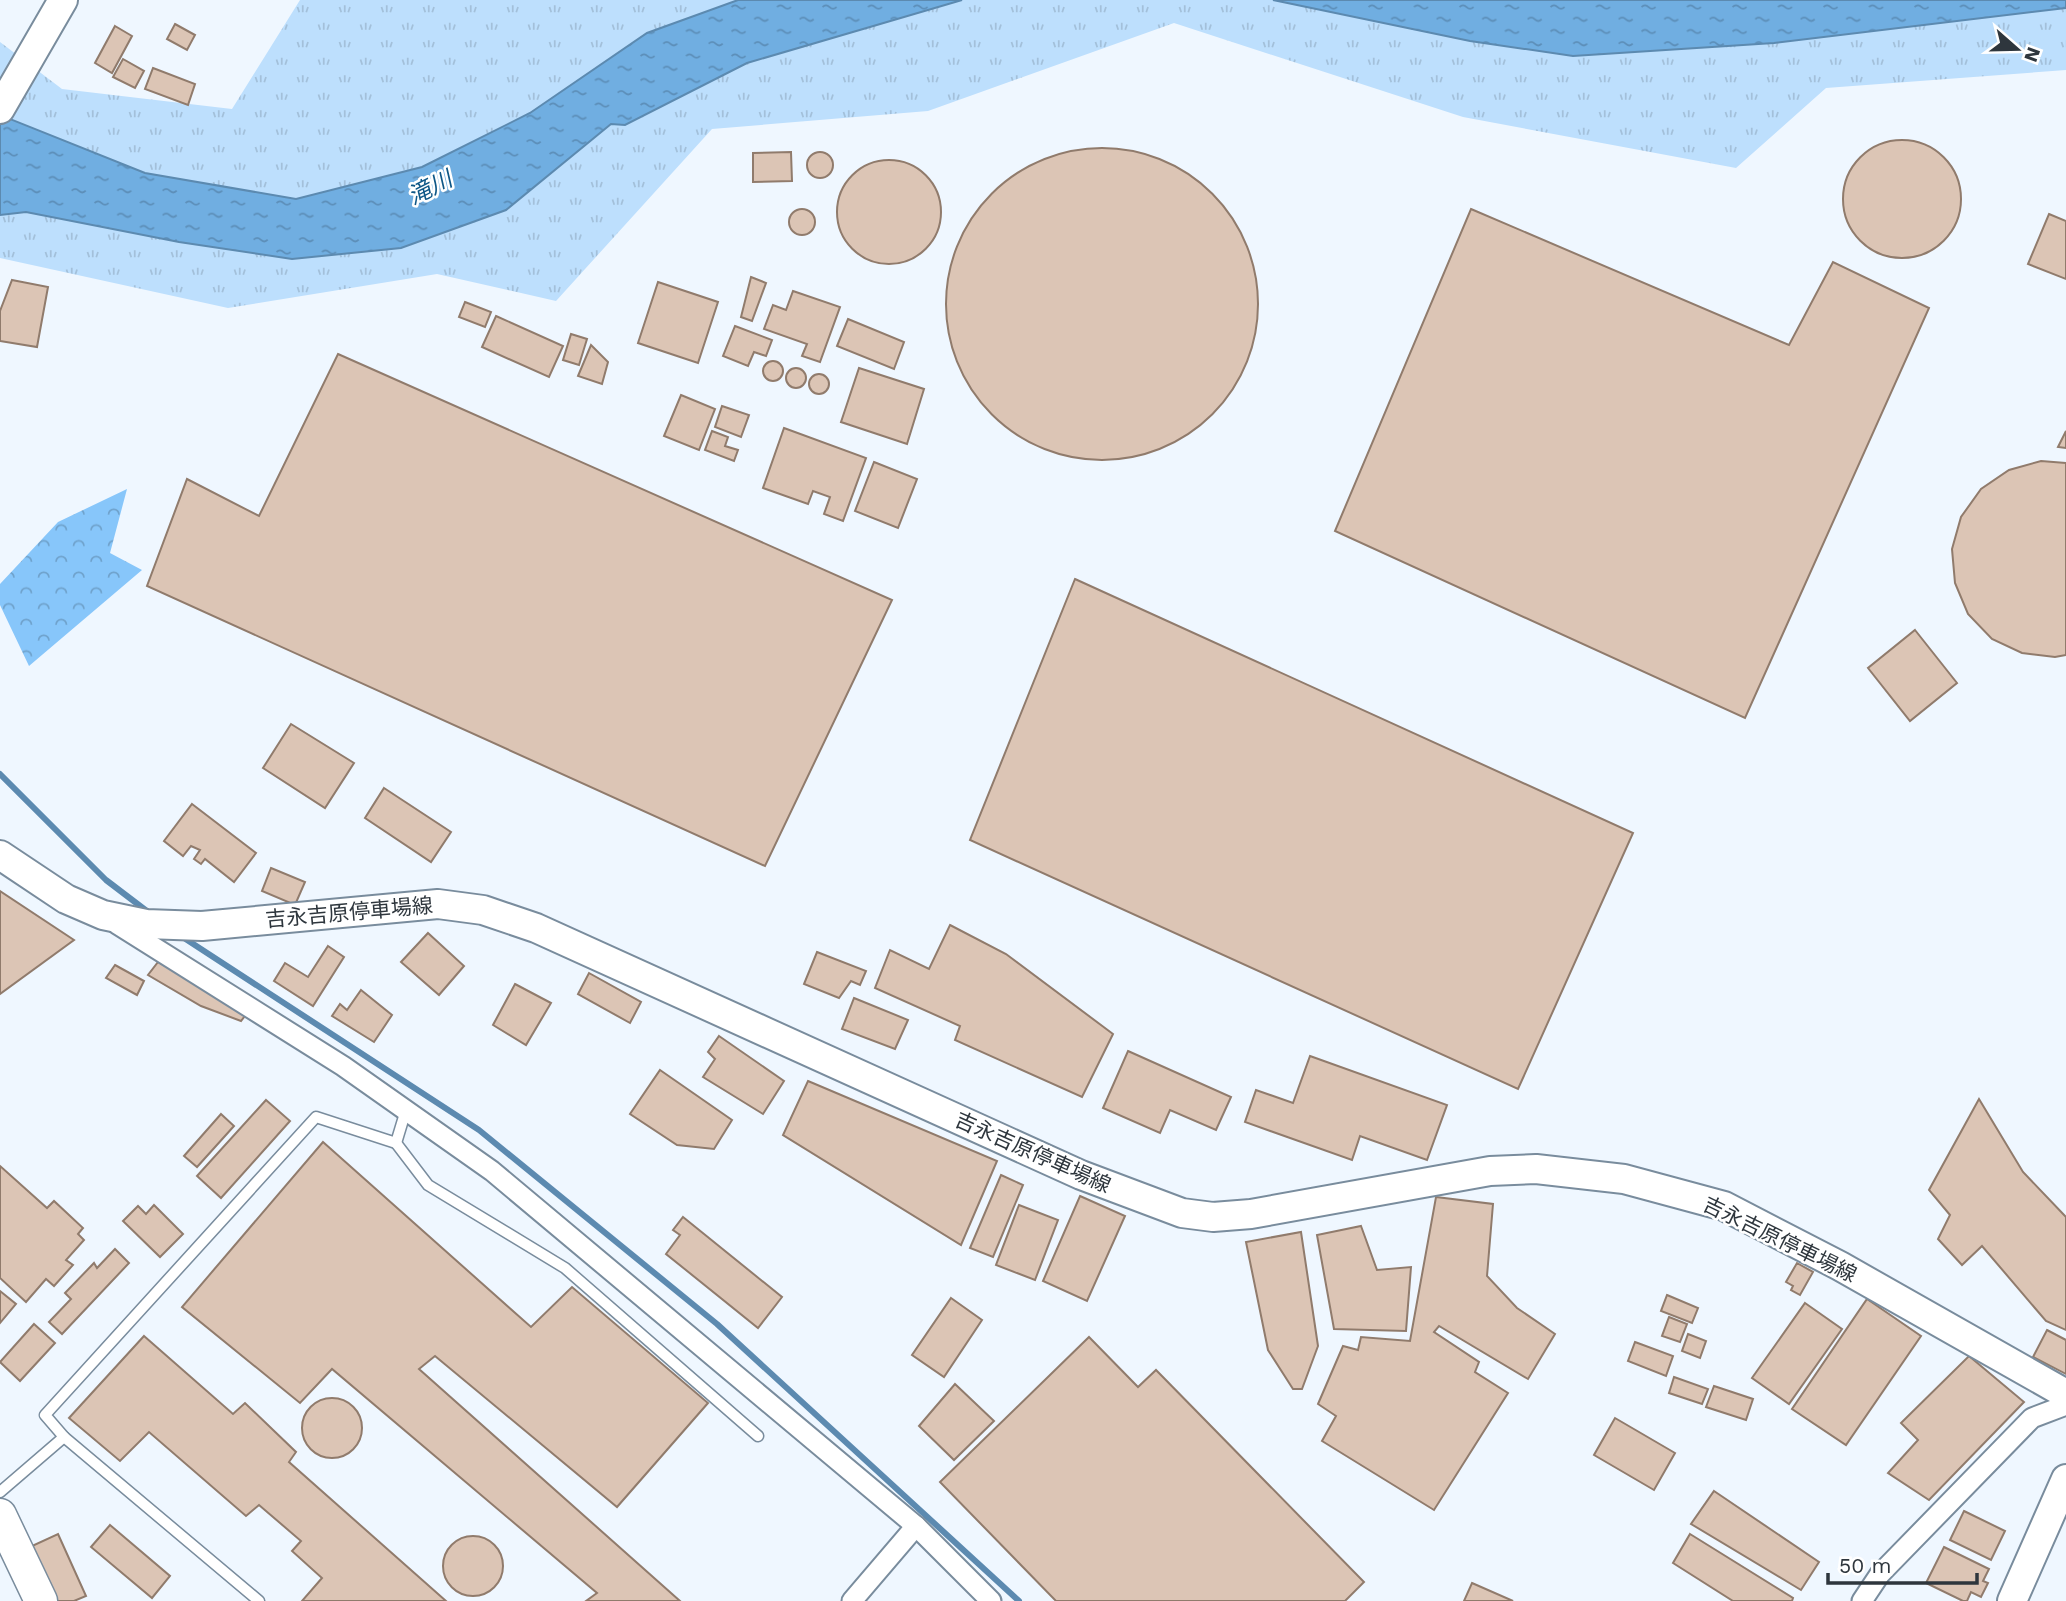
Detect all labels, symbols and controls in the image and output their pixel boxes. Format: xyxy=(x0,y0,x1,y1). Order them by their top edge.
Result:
north arrow xyxy=(1982,14,2052,84)
text: N xyxy=(2019,44,2046,65)
water label: 滝川 xyxy=(403,164,459,210)
street label: 吉永吉原停車場線 xyxy=(264,892,434,932)
street label: 吉永吉原停車場線 xyxy=(951,1106,1115,1198)
street label: 吉永吉原停車場線 xyxy=(1699,1191,1861,1287)
scale bar xyxy=(1828,1542,1977,1586)
text: 50 m xyxy=(1839,1553,1891,1578)

